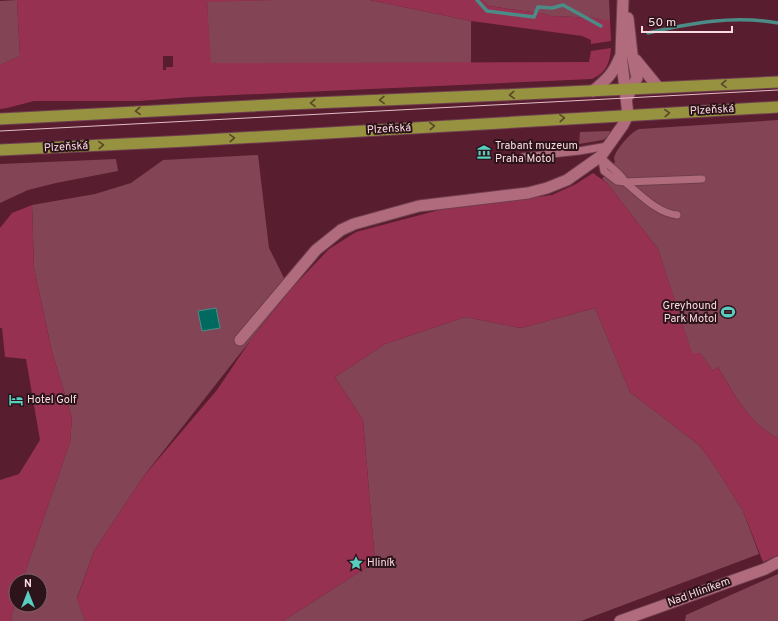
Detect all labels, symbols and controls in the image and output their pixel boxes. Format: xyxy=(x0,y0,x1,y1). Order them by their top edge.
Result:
scale bar xyxy=(642,8,732,34)
text: 50 m xyxy=(648,15,676,31)
one-way arrow xyxy=(721,80,727,89)
one-way arrow xyxy=(509,91,515,99)
one-way arrow xyxy=(379,96,385,104)
one-way arrow xyxy=(310,98,316,107)
street label: Plzeňská xyxy=(690,102,735,118)
one-way arrow xyxy=(135,107,141,116)
one-way arrow xyxy=(664,108,670,117)
one-way arrow xyxy=(559,114,565,123)
street label: Plzeňská xyxy=(367,121,412,137)
one-way arrow xyxy=(429,122,435,130)
one-way arrow xyxy=(229,134,235,142)
street label: Plzeňská xyxy=(44,139,89,155)
place label: Trabant muzeum Praha Motol xyxy=(495,139,578,166)
one-way arrow xyxy=(98,141,104,149)
museum icon: Trabant muzeum Praha Motol xyxy=(476,144,492,160)
place label: Greyhound Park Motol xyxy=(663,299,717,326)
sports icon: Greyhound Park Motol xyxy=(720,304,736,320)
hotel icon: Hotel Golf xyxy=(8,392,24,408)
place label: Hotel Golf xyxy=(27,393,77,407)
place icon: Hliník xyxy=(348,555,364,571)
place label: Hliník xyxy=(367,556,395,570)
north arrow xyxy=(8,573,48,613)
street label: Nad Hliníkem xyxy=(666,574,732,610)
text: N xyxy=(24,577,32,591)

